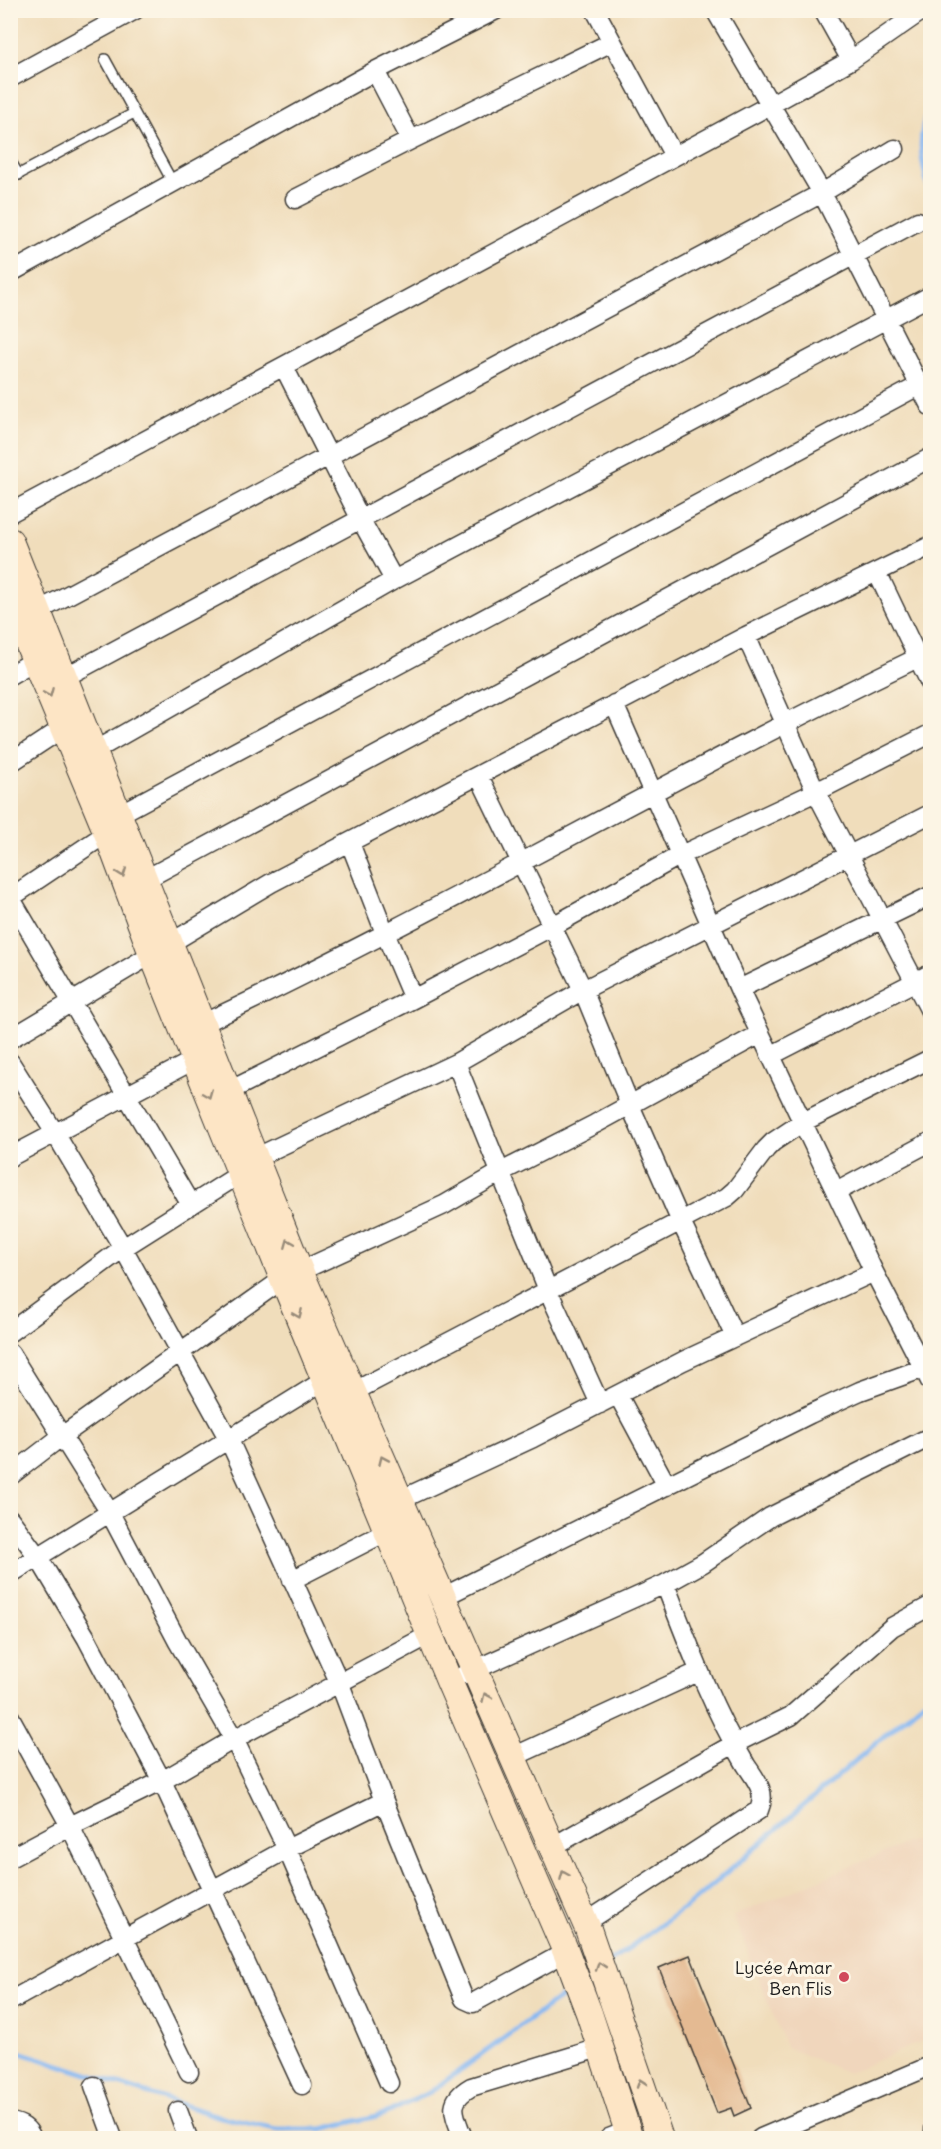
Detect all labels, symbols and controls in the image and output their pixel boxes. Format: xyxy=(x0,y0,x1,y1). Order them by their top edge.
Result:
one-way arrow xyxy=(42,686,54,697)
one-way arrow xyxy=(115,867,128,878)
one-way arrow xyxy=(201,1088,213,1099)
one-way arrow xyxy=(284,1238,296,1249)
one-way arrow xyxy=(290,1307,302,1318)
one-way arrow xyxy=(378,1456,390,1467)
one-way arrow xyxy=(482,1692,494,1703)
one-way arrow xyxy=(559,1871,571,1882)
place label: Lycée Amar Ben Flis xyxy=(735,1956,833,2000)
one-way arrow xyxy=(595,1961,608,1972)
marker: Lycée Amar Ben Flis xyxy=(837,1970,851,1984)
one-way arrow xyxy=(636,2078,649,2089)

